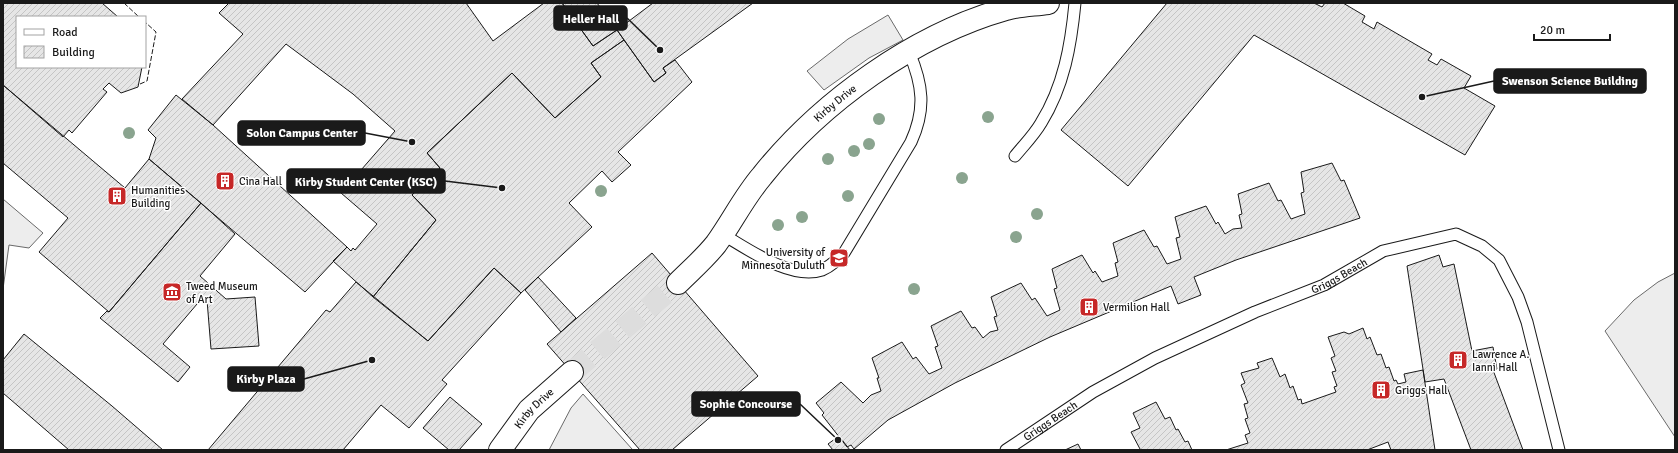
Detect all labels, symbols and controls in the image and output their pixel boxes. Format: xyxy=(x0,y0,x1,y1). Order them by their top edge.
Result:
callout: Heller Hall xyxy=(554,6,627,30)
text: Heller Hall xyxy=(563,12,620,27)
legend xyxy=(16,16,146,68)
scale bar xyxy=(1534,16,1610,42)
text: 20 m xyxy=(1540,23,1565,38)
text: Road xyxy=(52,25,78,40)
text: Building xyxy=(52,45,95,60)
callout: Swenson Science Building xyxy=(1494,69,1646,93)
text: Swenson Science Building xyxy=(1502,74,1638,89)
street label: Kirby Drive xyxy=(811,82,859,125)
callout: Solon Campus Center xyxy=(238,121,365,145)
text: Solon Campus Center xyxy=(246,126,358,141)
callout: Kirby Student Center (KSC) xyxy=(287,169,445,193)
building icon: Cina Hall xyxy=(214,170,236,192)
place label: Cina Hall xyxy=(239,175,282,188)
text: Kirby Student Center (KSC) xyxy=(295,175,437,190)
place label: Humanities Building xyxy=(131,184,185,210)
building icon: Humanities Building xyxy=(106,185,128,207)
place label: University of Minnesota Duluth xyxy=(741,246,826,272)
school or university icon: University of Minnesota Duluth xyxy=(828,247,850,269)
street label: Griggs Beach xyxy=(1309,256,1370,296)
place label: Tweed Museum of Art xyxy=(186,280,258,306)
museum icon: Tweed Museum of Art xyxy=(161,281,183,303)
building icon: Vermilion Hall xyxy=(1078,296,1100,318)
place label: Vermilion Hall xyxy=(1103,301,1170,314)
place label: Lawrence A. Ianni Hall xyxy=(1472,348,1530,374)
building icon: Lawrence A. Ianni Hall xyxy=(1447,349,1469,371)
callout: Kirby Plaza xyxy=(228,367,304,391)
text: Kirby Plaza xyxy=(236,372,296,387)
building icon: Griggs Hall xyxy=(1370,379,1392,401)
place label: Griggs Hall xyxy=(1395,384,1447,397)
street label: Kirby Drive xyxy=(512,385,556,431)
callout: Sophie Concourse xyxy=(692,392,800,416)
text: Sophie Concourse xyxy=(700,397,792,412)
street label: Griggs Beach xyxy=(1021,398,1080,444)

